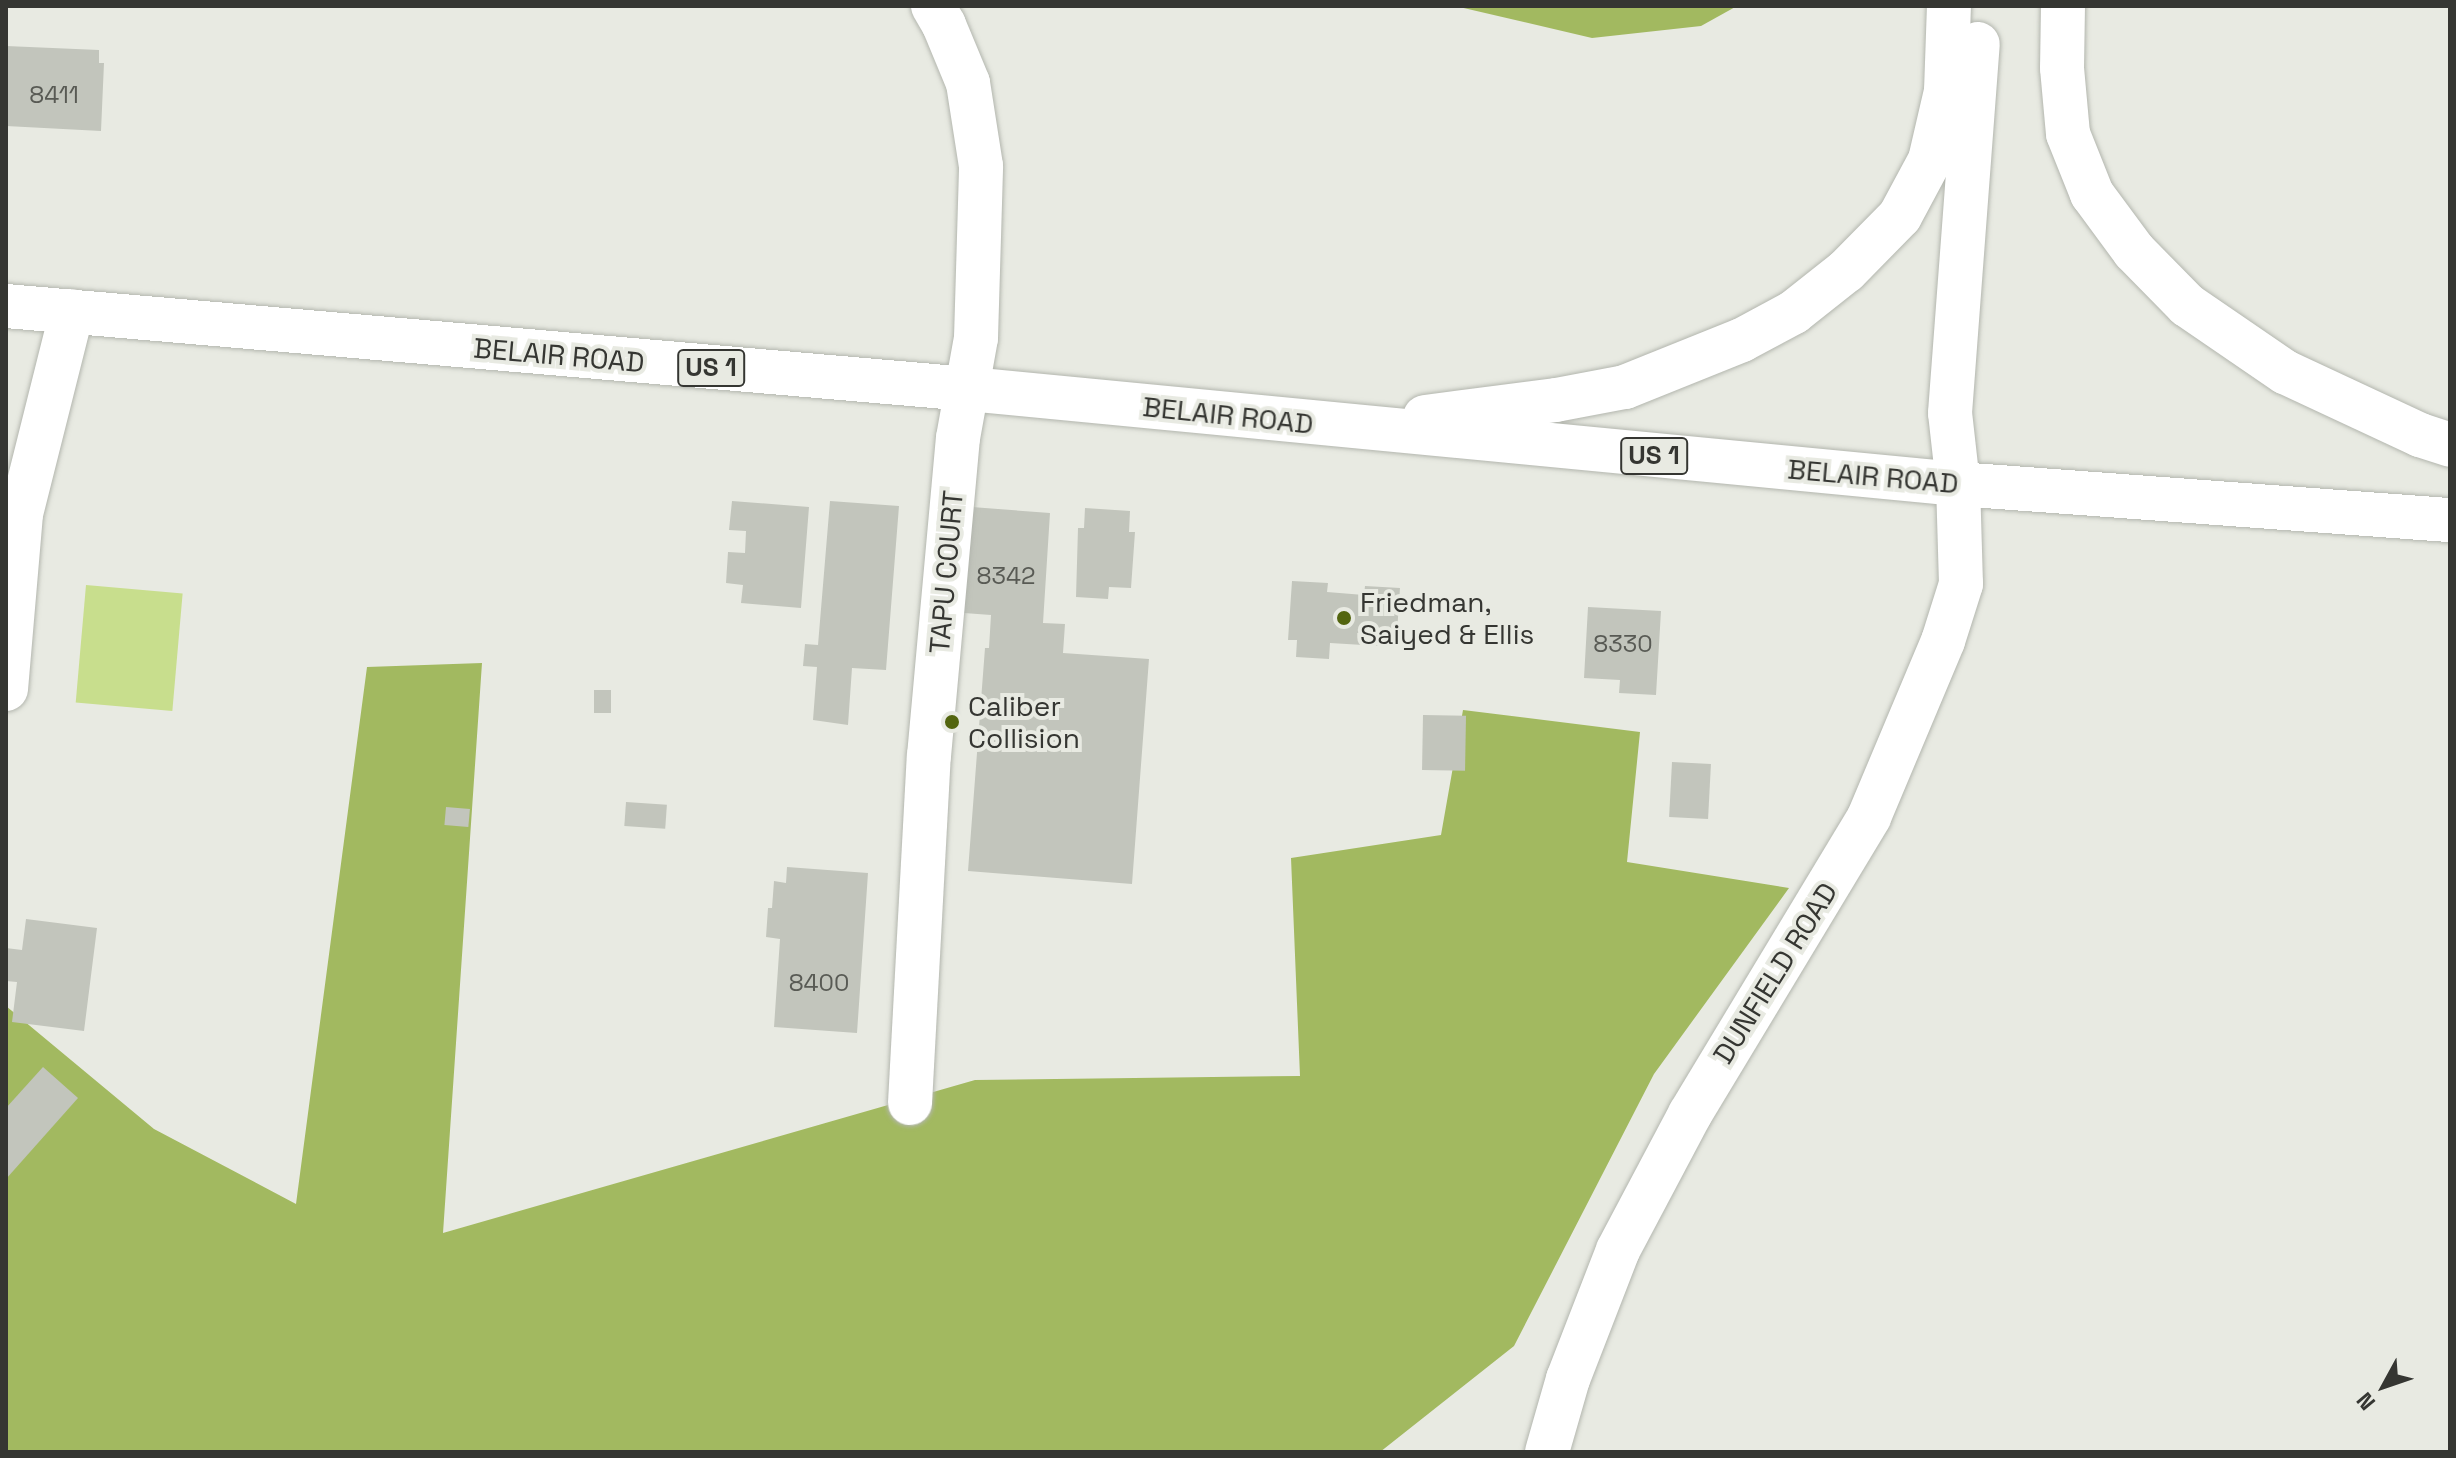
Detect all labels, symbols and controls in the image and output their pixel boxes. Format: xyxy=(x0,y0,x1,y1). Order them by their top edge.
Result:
house number: 8411 xyxy=(29,81,79,109)
street label: BELAIR ROAD xyxy=(472,331,646,379)
road number: US 1 xyxy=(677,346,745,390)
street label: BELAIR ROAD xyxy=(1141,389,1315,441)
road number: US 1 xyxy=(1620,434,1688,478)
street label: BELAIR ROAD xyxy=(1786,452,1960,500)
street label: TAPU COURT xyxy=(922,489,970,655)
house number: 8342 xyxy=(977,562,1035,590)
place label: Friedman, Saiyed & Ellis xyxy=(1360,585,1534,651)
marker: Friedman, Saiyed & Ellis xyxy=(1335,609,1353,627)
house number: 8330 xyxy=(1593,630,1653,658)
place label: Caliber Collision xyxy=(968,689,1080,755)
marker: Caliber Collision xyxy=(943,713,961,731)
street label: DUNFIELD ROAD xyxy=(1706,876,1844,1070)
house number: 8400 xyxy=(789,969,849,997)
north arrow xyxy=(2344,1346,2424,1426)
text: N xyxy=(2350,1387,2381,1416)

